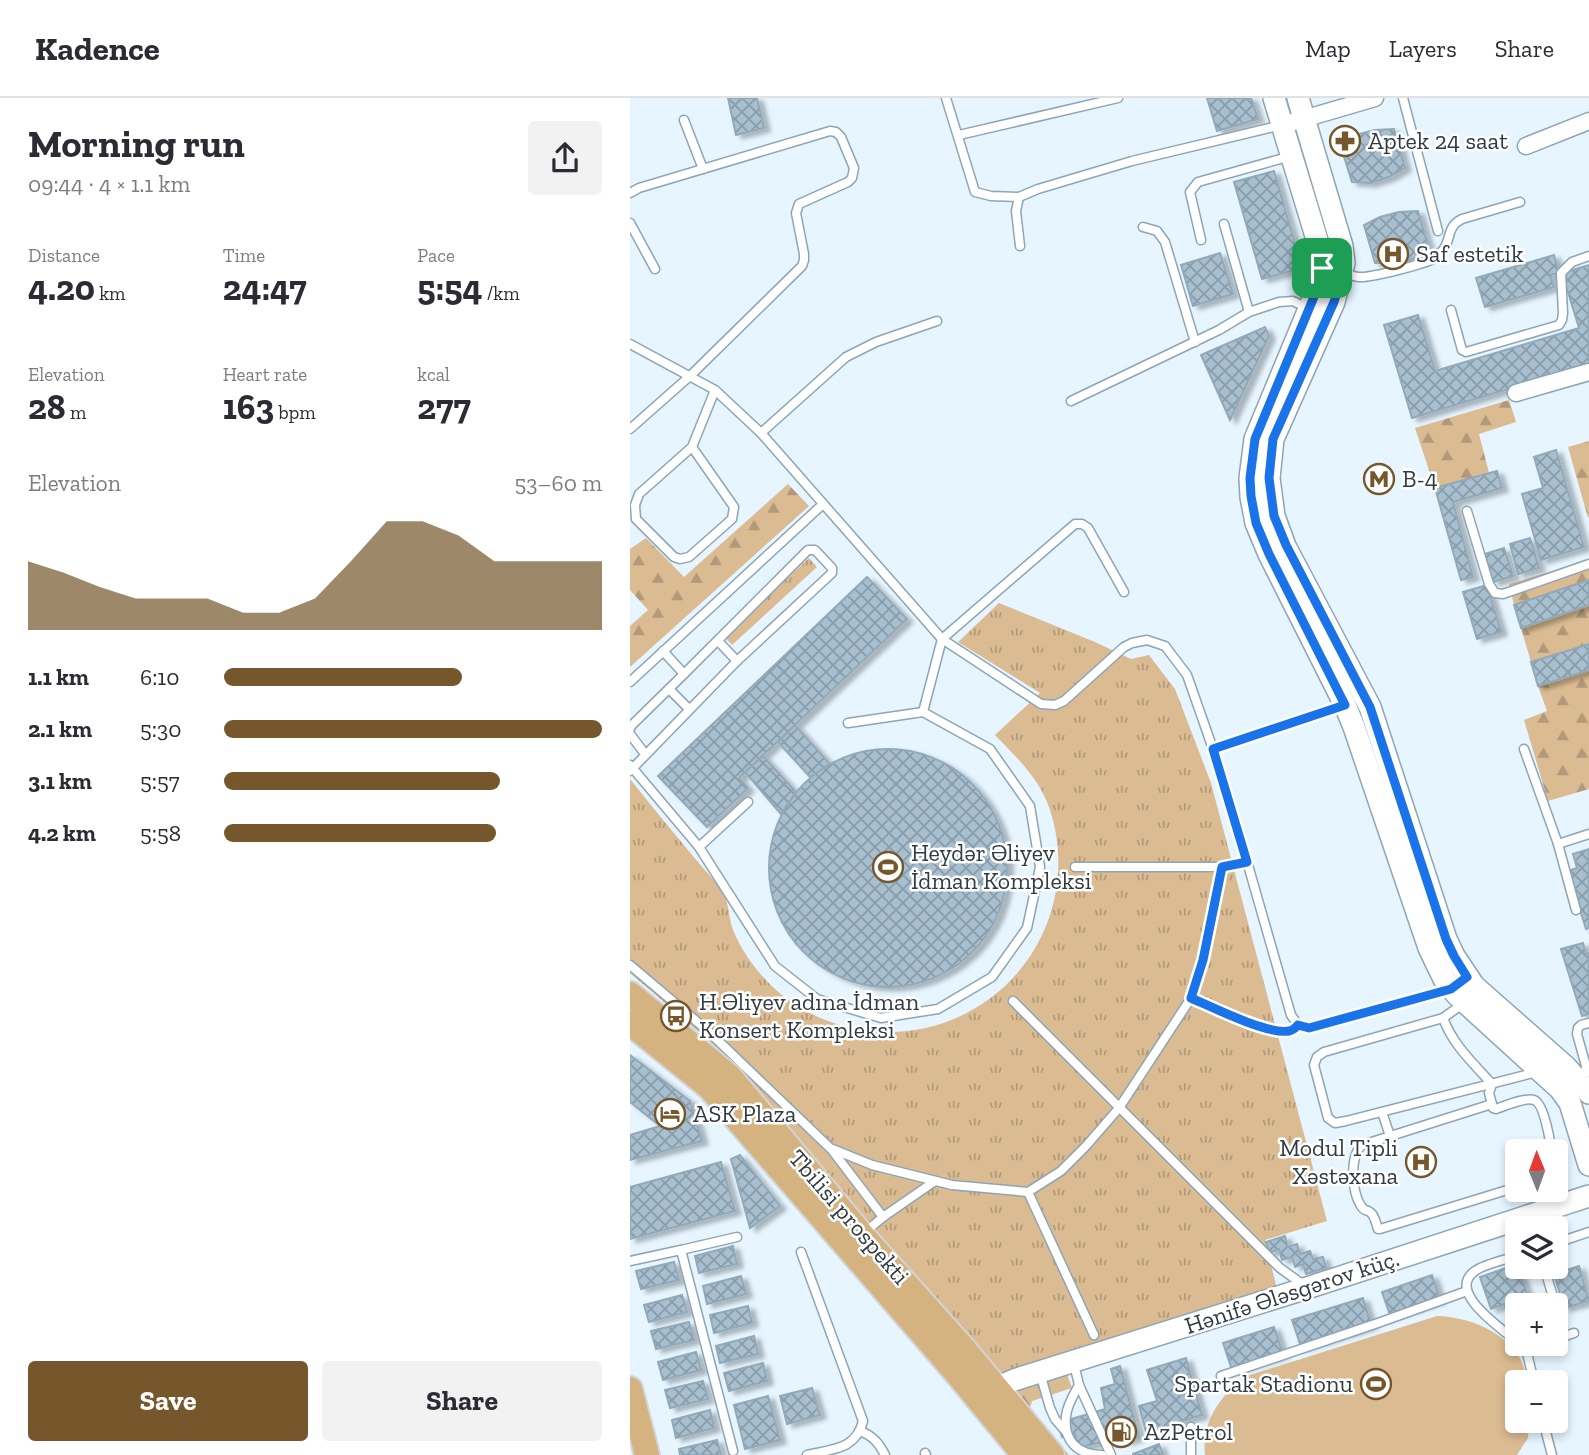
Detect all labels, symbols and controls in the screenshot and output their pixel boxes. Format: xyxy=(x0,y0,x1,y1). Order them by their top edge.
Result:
text: Kadence xyxy=(35,29,160,68)
text: Map xyxy=(1305,34,1351,63)
text: Layers xyxy=(1389,34,1457,63)
text: Share xyxy=(1495,34,1554,63)
text: Morning run xyxy=(28,121,245,167)
button: share xyxy=(528,121,602,195)
pharmacy icon: Aptek 24 saat xyxy=(1328,124,1362,158)
place label: Aptek 24 saat xyxy=(1368,126,1508,155)
text: 09:44 · 4 × 1.1 km xyxy=(28,170,190,198)
hospital icon: Saf estetik xyxy=(1376,237,1410,271)
pin xyxy=(1292,238,1352,298)
place label: Saf estetik xyxy=(1416,239,1524,268)
text: Distance xyxy=(28,244,100,267)
text: Time xyxy=(223,244,265,267)
text: Pace xyxy=(417,244,455,267)
icon: arrive xyxy=(1303,249,1341,287)
text: 4.20 xyxy=(28,267,95,309)
text: 24:47 xyxy=(223,267,307,309)
text: 5:54 xyxy=(417,267,483,309)
text: km xyxy=(95,282,125,305)
text: /km xyxy=(483,282,520,305)
text: Elevation xyxy=(28,363,105,386)
text: Heart rate xyxy=(223,363,307,386)
text: kcal xyxy=(417,363,450,386)
text: 28 xyxy=(28,386,66,428)
text: 163 xyxy=(223,386,274,428)
text: 277 xyxy=(417,386,471,428)
text: m xyxy=(66,401,86,424)
text: bpm xyxy=(274,401,316,424)
metro station icon: B-4 xyxy=(1362,462,1396,496)
place label: B-4 xyxy=(1402,464,1438,493)
text: Elevation xyxy=(28,469,121,497)
text: 53–60 m xyxy=(514,469,602,497)
text: 1.1 km xyxy=(28,663,89,691)
text: 6:10 xyxy=(140,663,179,691)
text: 2.1 km xyxy=(28,715,92,743)
text: 5:30 xyxy=(140,715,181,743)
text: 3.1 km xyxy=(28,767,92,795)
text: 5:57 xyxy=(140,767,180,795)
text: 4.2 km xyxy=(28,819,96,847)
text: 5:58 xyxy=(140,819,181,847)
place label: Heydər Əliyev İdman Kompleksi xyxy=(911,838,1092,895)
sports icon: Heydər Əliyev İdman Kompleksi xyxy=(871,850,905,884)
place label: H.Əliyev adına İdman Konsert Kompleksi xyxy=(699,987,919,1044)
bus stop icon: H.Əliyev adına İdman Konsert Kompleksi xyxy=(659,999,693,1033)
hotel icon: ASK Plaza xyxy=(653,1097,687,1131)
place label: ASK Plaza xyxy=(693,1099,797,1128)
place label: Modul Tipli Xəstəxana xyxy=(1279,1133,1398,1190)
north arrow xyxy=(1505,1139,1568,1202)
map controls xyxy=(1505,1139,1568,1433)
street label: Tbilisi prospekti xyxy=(783,1143,916,1290)
hospital icon: Modul Tipli Xəstəxana xyxy=(1404,1145,1438,1179)
button: layers xyxy=(1505,1216,1568,1279)
street label: Hənifə Ələsgərov küç. xyxy=(1181,1243,1403,1340)
button: + xyxy=(1505,1293,1568,1356)
button: Save xyxy=(28,1361,308,1441)
button: Share xyxy=(322,1361,602,1441)
sports icon: Spartak Stadionu xyxy=(1359,1367,1393,1401)
place label: Spartak Stadionu xyxy=(1174,1369,1354,1398)
button: − xyxy=(1505,1370,1568,1433)
fuel station icon: AzPetrol xyxy=(1104,1415,1138,1449)
place label: AzPetrol xyxy=(1144,1417,1233,1446)

